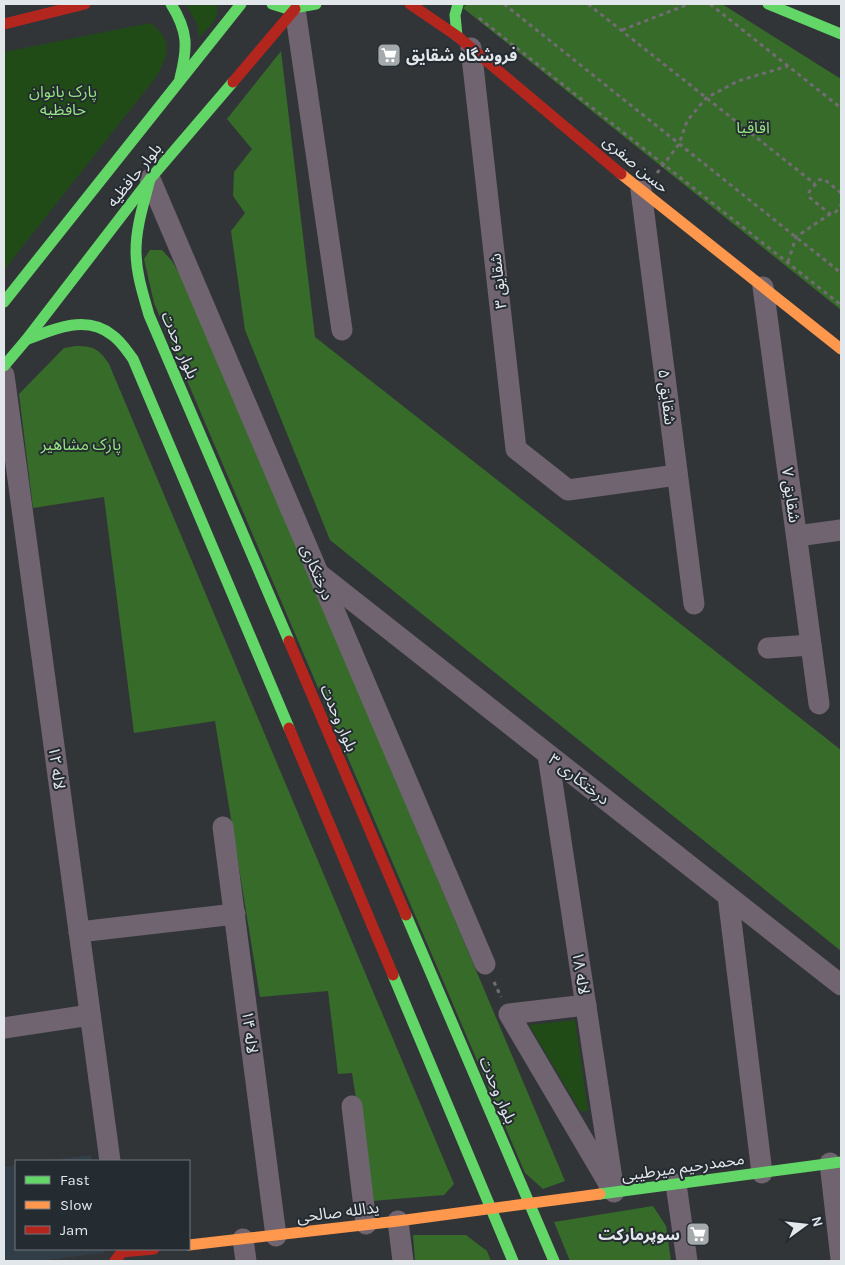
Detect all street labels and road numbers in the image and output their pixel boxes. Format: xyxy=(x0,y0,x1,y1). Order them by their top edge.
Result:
street label: حسن صفری xyxy=(599,131,673,197)
street label: بلوار حافظیه xyxy=(103,139,165,211)
street label: شقایق ۳ xyxy=(486,252,511,310)
street label: بلوار وحدت xyxy=(157,309,203,381)
street label: شقایق ۵ xyxy=(653,368,680,426)
street label: شقایق ۷ xyxy=(777,466,804,524)
street label: درختکاری xyxy=(297,541,337,603)
street label: بلوار وحدت xyxy=(316,682,362,754)
street label: لاله ۱۲ xyxy=(45,745,69,791)
street label: درختکاری ۳ xyxy=(545,749,613,809)
street label: لاله ۱۸ xyxy=(568,950,594,996)
street label: لاله ۱۴ xyxy=(238,1009,262,1055)
street label: بلوار وحدت xyxy=(475,1054,521,1126)
street label: محمدرحیم میرطیبی xyxy=(620,1149,746,1188)
street label: یدالله صالحی xyxy=(296,1198,380,1226)

